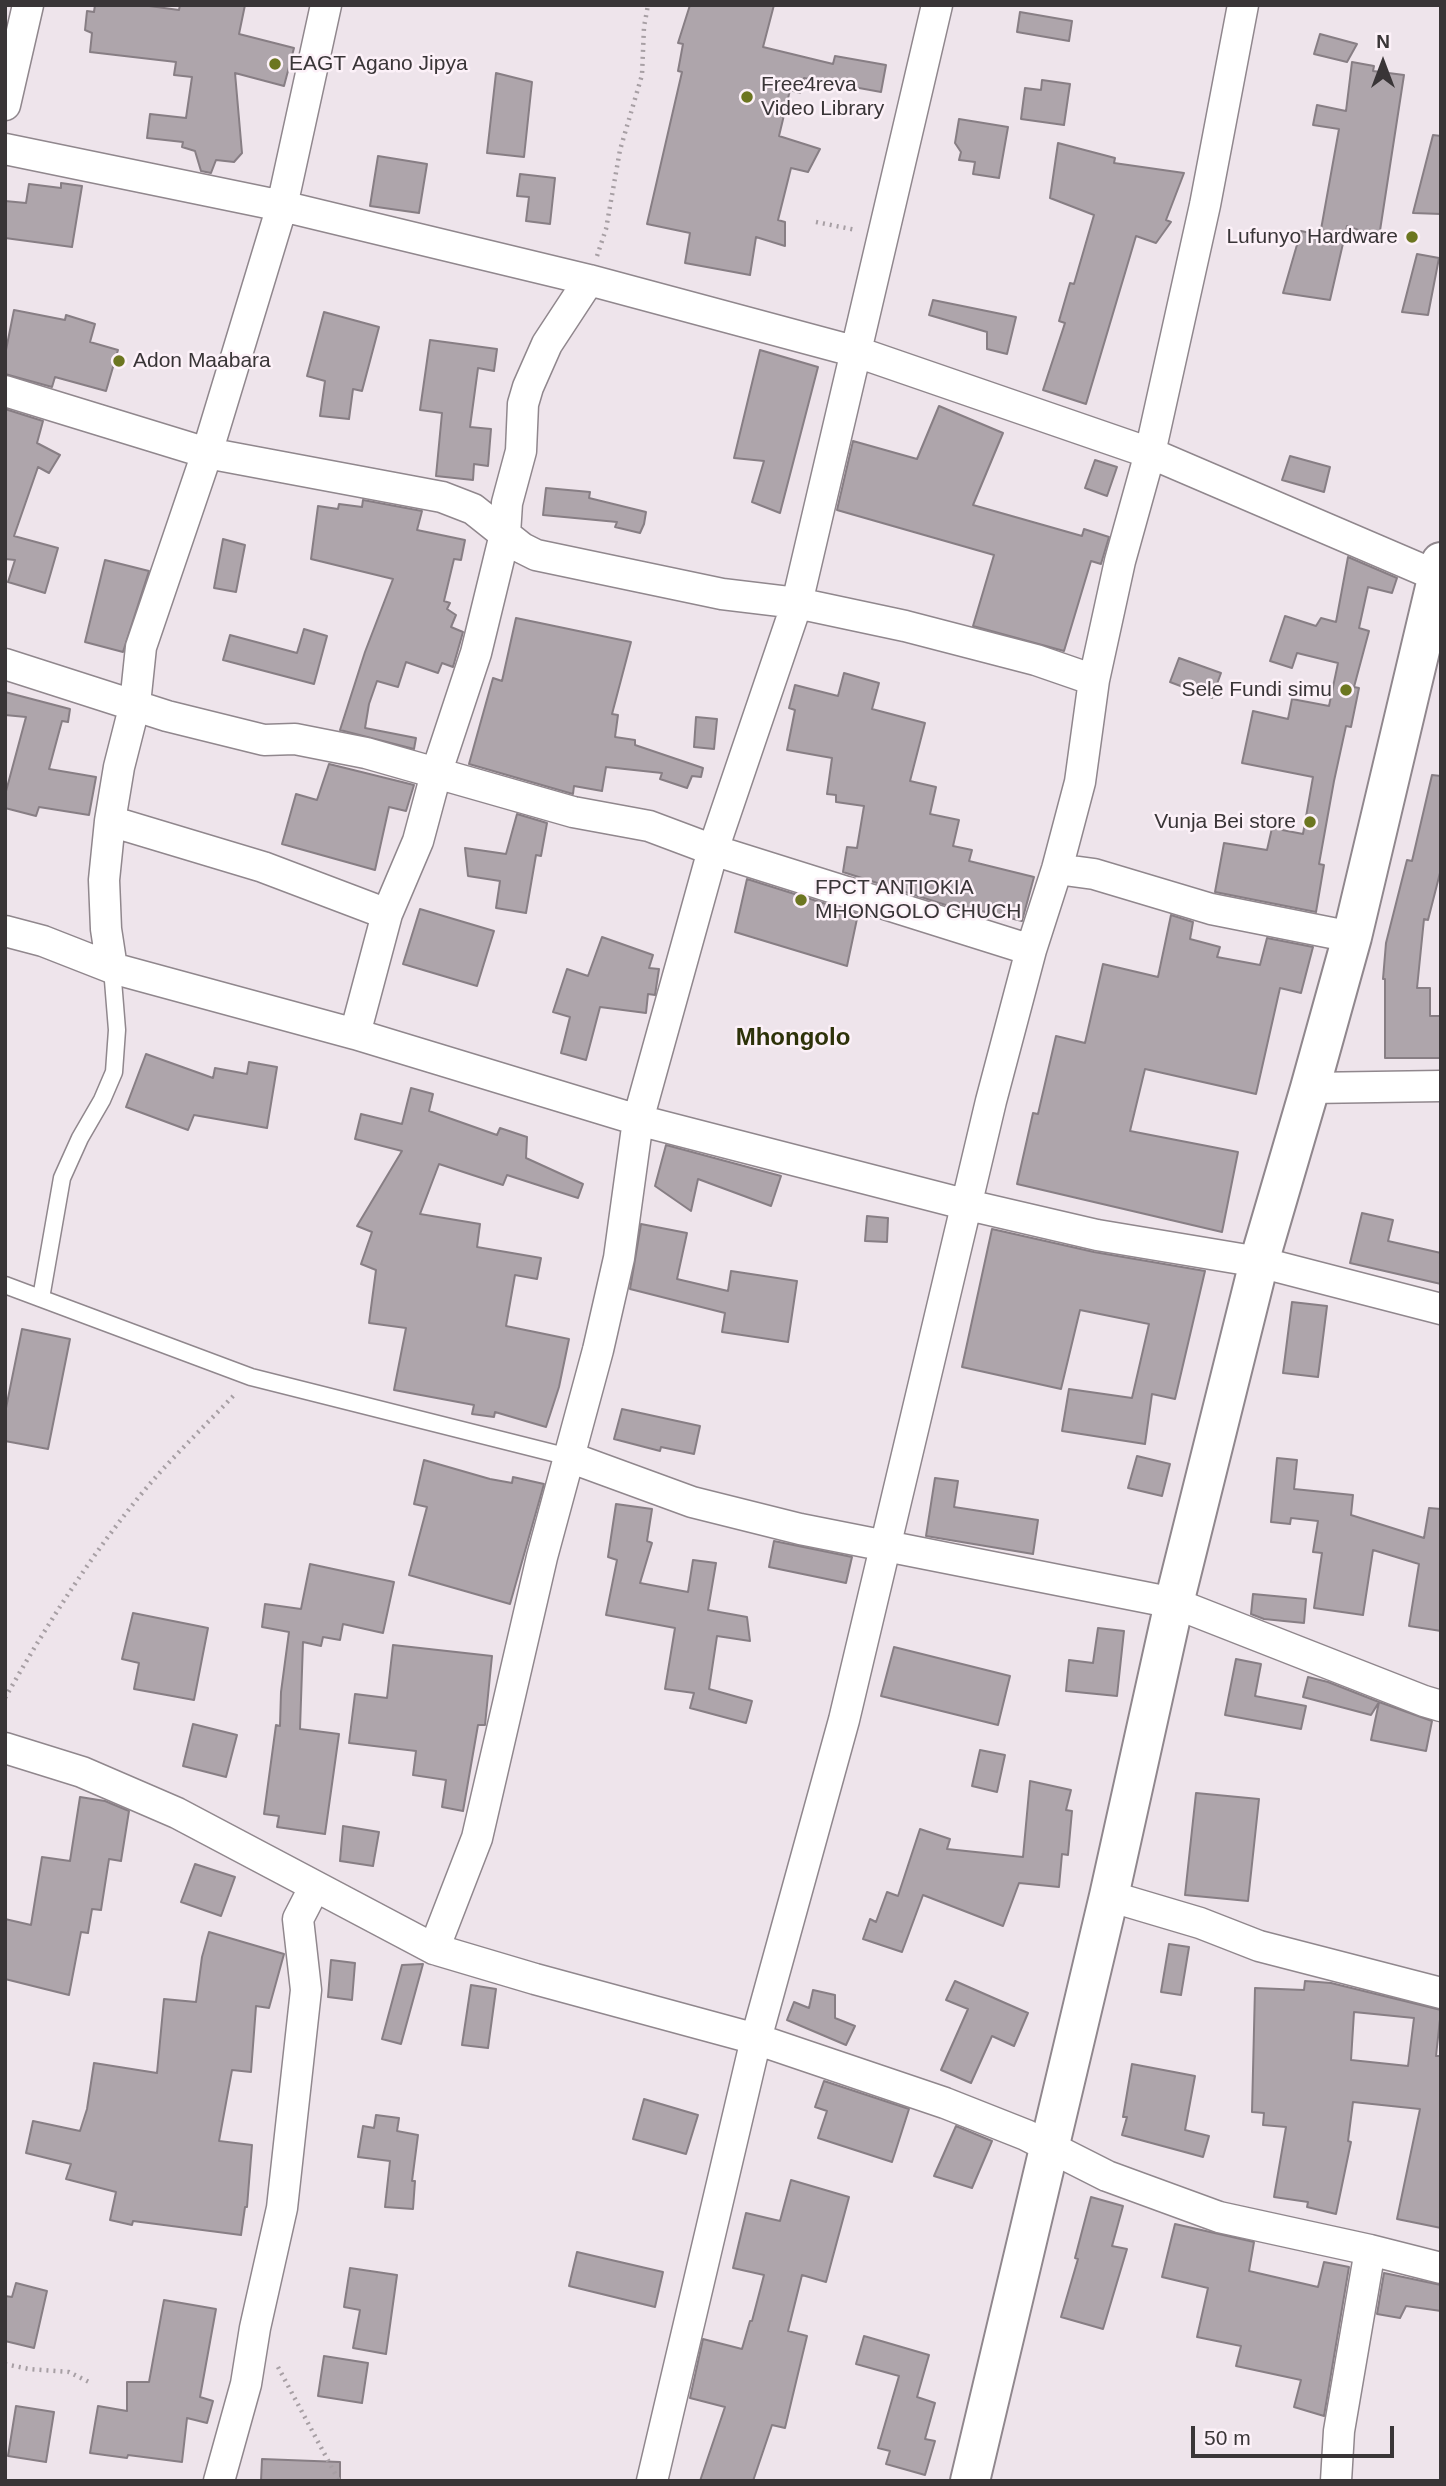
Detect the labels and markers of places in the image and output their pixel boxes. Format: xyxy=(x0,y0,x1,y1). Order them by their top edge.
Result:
place label: EAGT Agano Jipya xyxy=(289,51,468,77)
marker: EAGT Agano Jipya xyxy=(267,56,283,72)
place label: Free4reva Video Library xyxy=(761,72,884,122)
marker: Free4reva Video Library xyxy=(739,89,755,105)
place label: Lufunyo Hardware xyxy=(1226,224,1398,250)
marker: Lufunyo Hardware xyxy=(1404,229,1420,245)
place label: Adon Maabara xyxy=(133,348,271,374)
marker: Adon Maabara xyxy=(111,353,127,369)
place label: Sele Fundi simu xyxy=(1181,677,1332,703)
marker: Sele Fundi simu xyxy=(1338,682,1354,698)
place label: Vunja Bei store xyxy=(1154,809,1296,835)
marker: Vunja Bei store xyxy=(1302,814,1318,830)
place label: FPCT ANTIOKIA MHONGOLO CHUCH xyxy=(815,875,1022,925)
marker: FPCT ANTIOKIA MHONGOLO CHUCH xyxy=(793,892,809,908)

